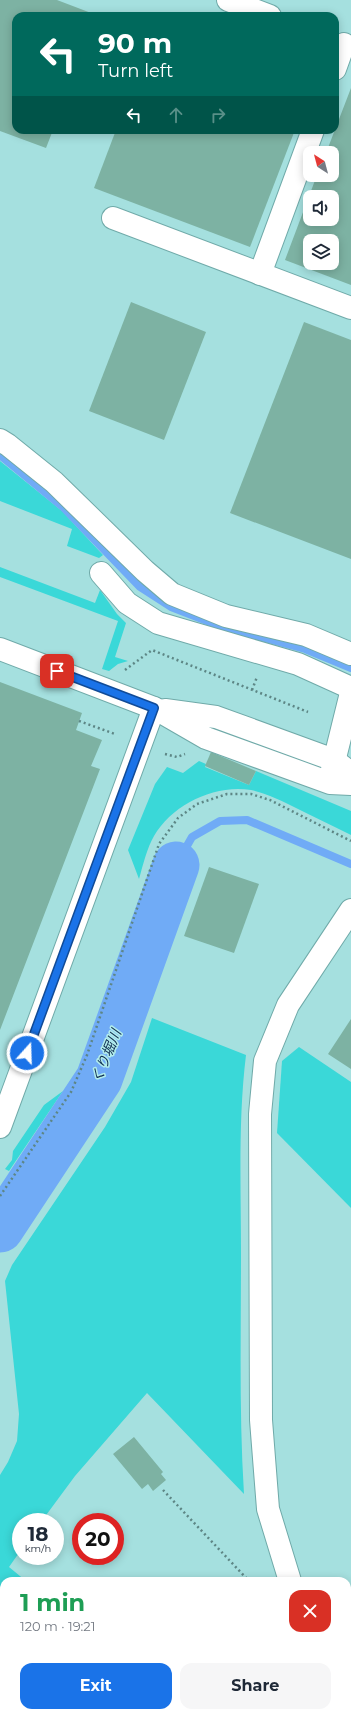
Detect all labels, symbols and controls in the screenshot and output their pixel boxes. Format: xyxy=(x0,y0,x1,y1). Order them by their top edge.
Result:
text: 90 m xyxy=(98,26,172,60)
icon: left xyxy=(32,28,84,80)
text: Turn left xyxy=(98,60,173,82)
icon: left xyxy=(123,104,145,126)
icon: ahead xyxy=(165,104,187,126)
icon: right xyxy=(207,104,229,126)
north arrow xyxy=(303,146,339,182)
map controls xyxy=(303,146,339,270)
button: sound xyxy=(303,190,339,226)
button: layers xyxy=(303,234,339,270)
pin xyxy=(40,654,74,688)
icon: arrive xyxy=(46,660,68,682)
water label: くり堀川 xyxy=(87,1025,126,1085)
position arrow xyxy=(6,1032,48,1074)
speed limit sign: 20 xyxy=(72,1513,124,1565)
text: 18 xyxy=(27,1522,49,1546)
text: km/h xyxy=(25,1542,51,1555)
text: 1 min xyxy=(20,1588,85,1617)
button: close xyxy=(289,1590,331,1632)
text: 120 m · 19:21 xyxy=(20,1618,95,1634)
button: Exit xyxy=(20,1663,172,1709)
button: Share xyxy=(180,1663,331,1709)

